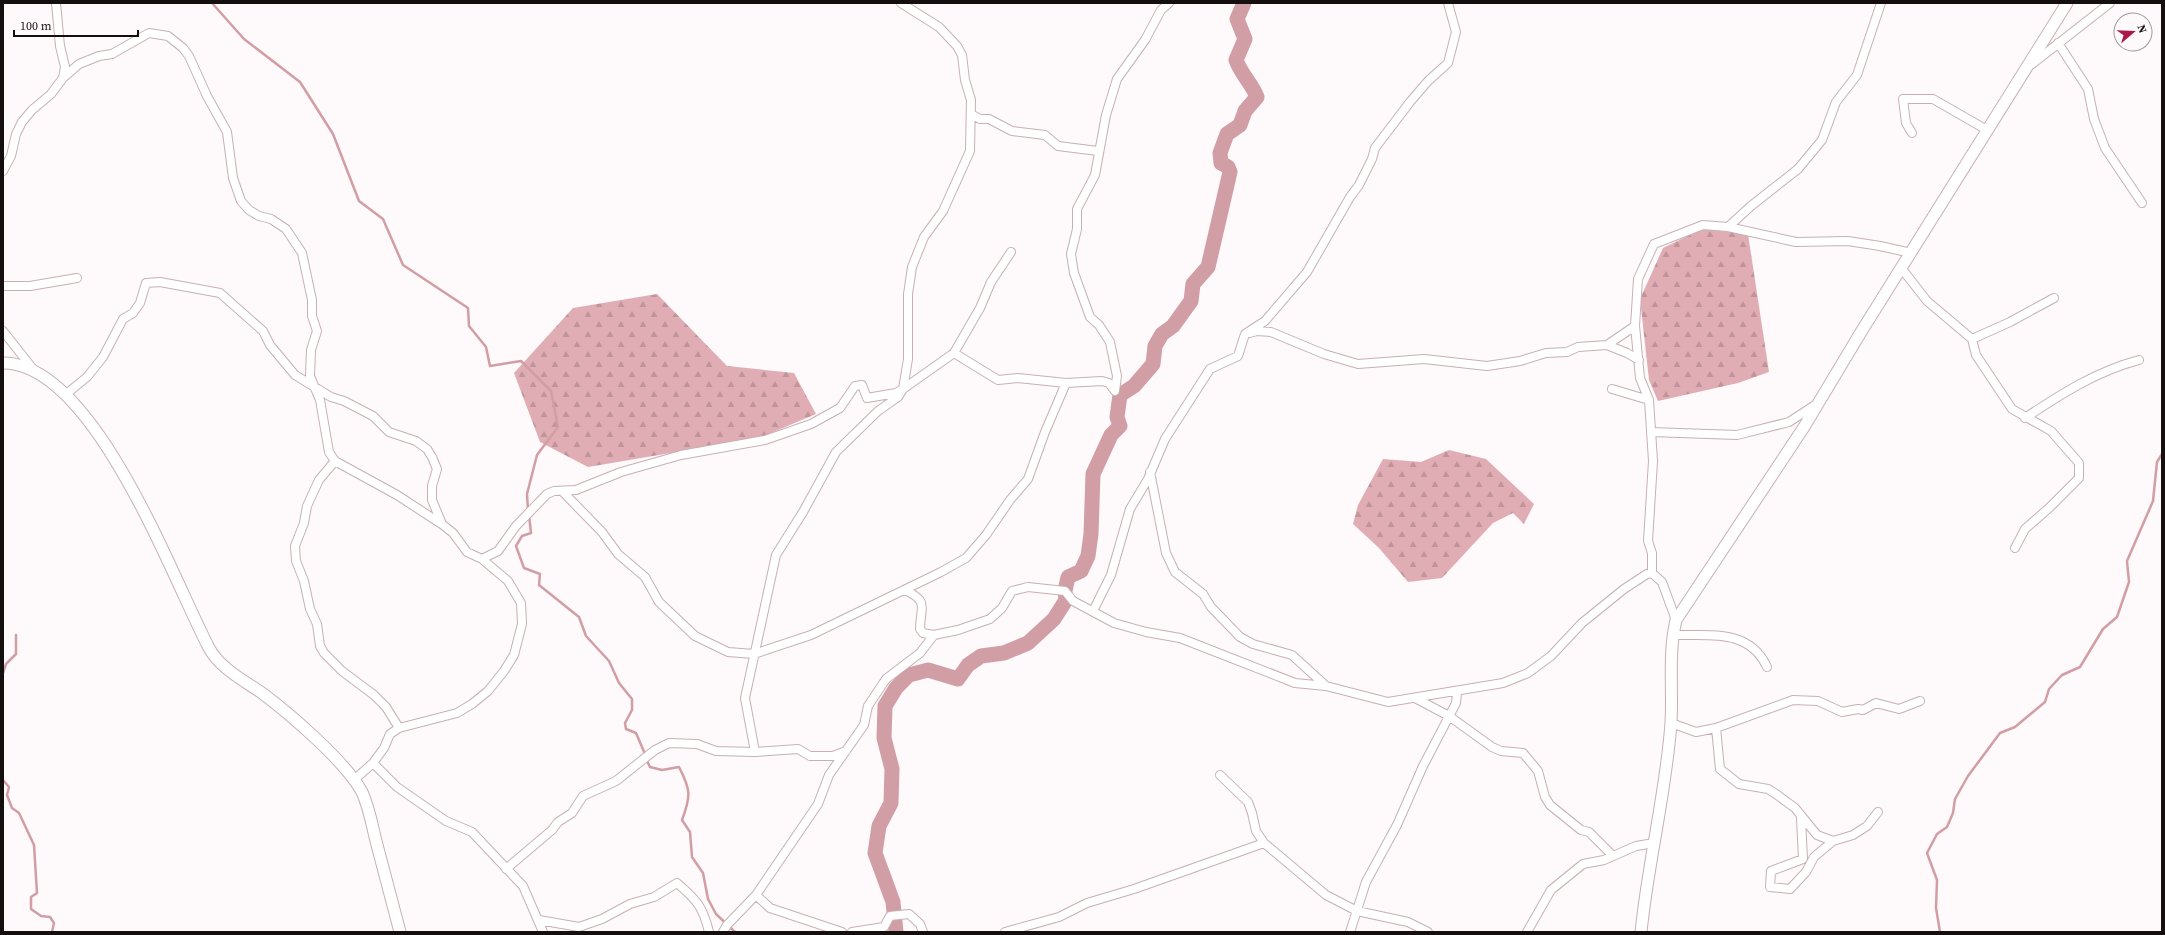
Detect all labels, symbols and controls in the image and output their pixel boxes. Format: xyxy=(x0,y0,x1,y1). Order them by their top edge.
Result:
scale bar xyxy=(14,12,138,38)
north arrow xyxy=(2113,12,2153,52)
text: 100 m xyxy=(20,18,52,34)
text: N xyxy=(2134,23,2150,35)

